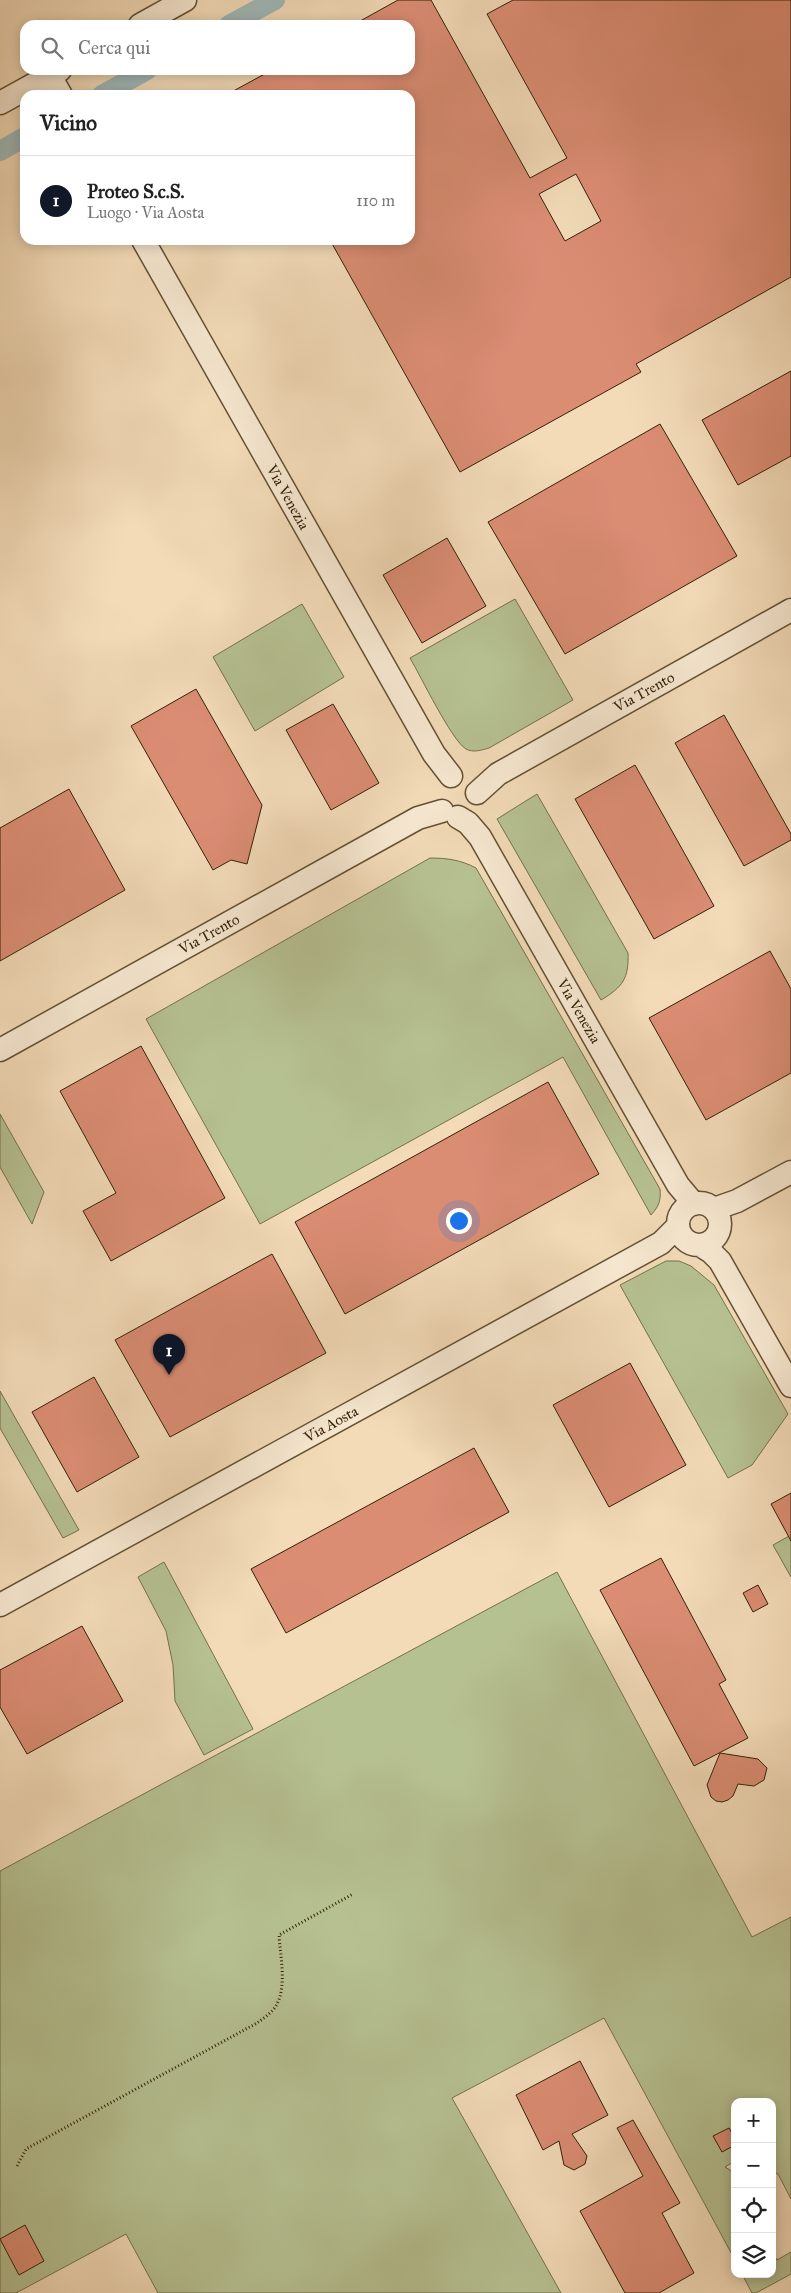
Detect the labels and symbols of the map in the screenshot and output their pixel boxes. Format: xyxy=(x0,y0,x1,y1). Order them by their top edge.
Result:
street label: Via Venezia xyxy=(262,461,314,533)
street label: Via Trento xyxy=(610,668,678,717)
street label: Via Trento xyxy=(175,910,243,959)
street label: Via Venezia xyxy=(553,975,605,1047)
your location xyxy=(446,1208,472,1234)
pin: 1 xyxy=(153,1334,185,1375)
street label: Via Aosta xyxy=(300,1402,362,1447)

